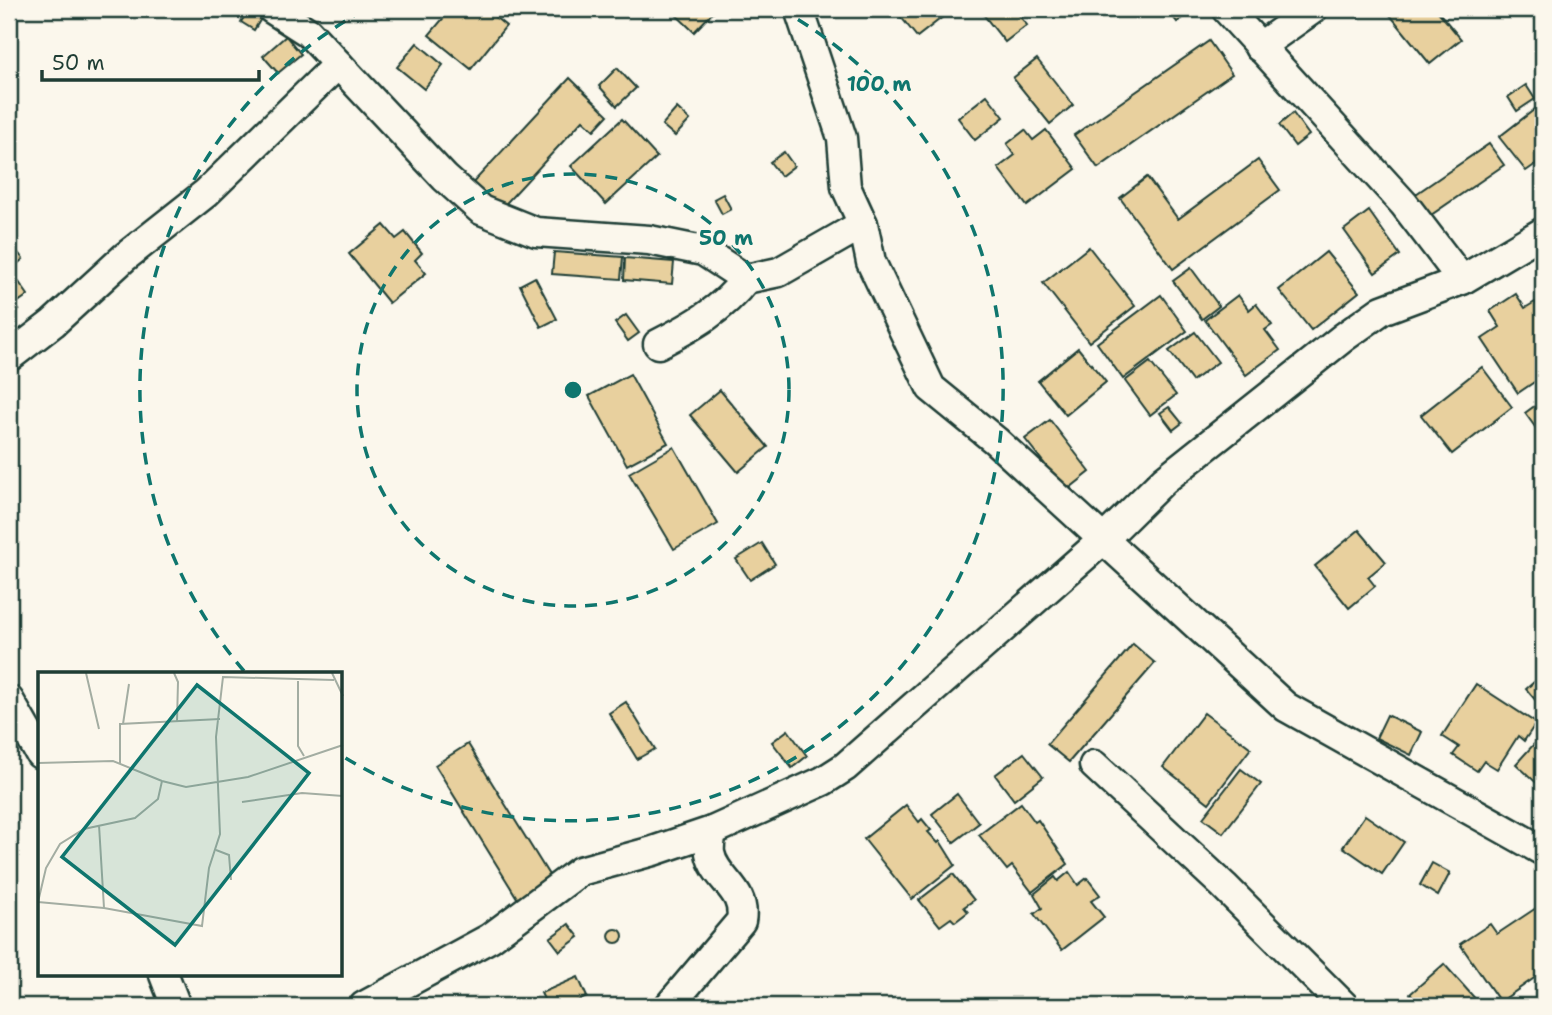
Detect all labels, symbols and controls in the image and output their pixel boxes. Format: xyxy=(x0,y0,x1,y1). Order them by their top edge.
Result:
scale bar xyxy=(42,38,259,82)
text: 50 m xyxy=(52,49,105,77)
text: 100 m xyxy=(847,70,911,98)
text: 50 m xyxy=(699,224,753,252)
centre of rings xyxy=(561,378,585,402)
inset map xyxy=(38,672,343,976)

